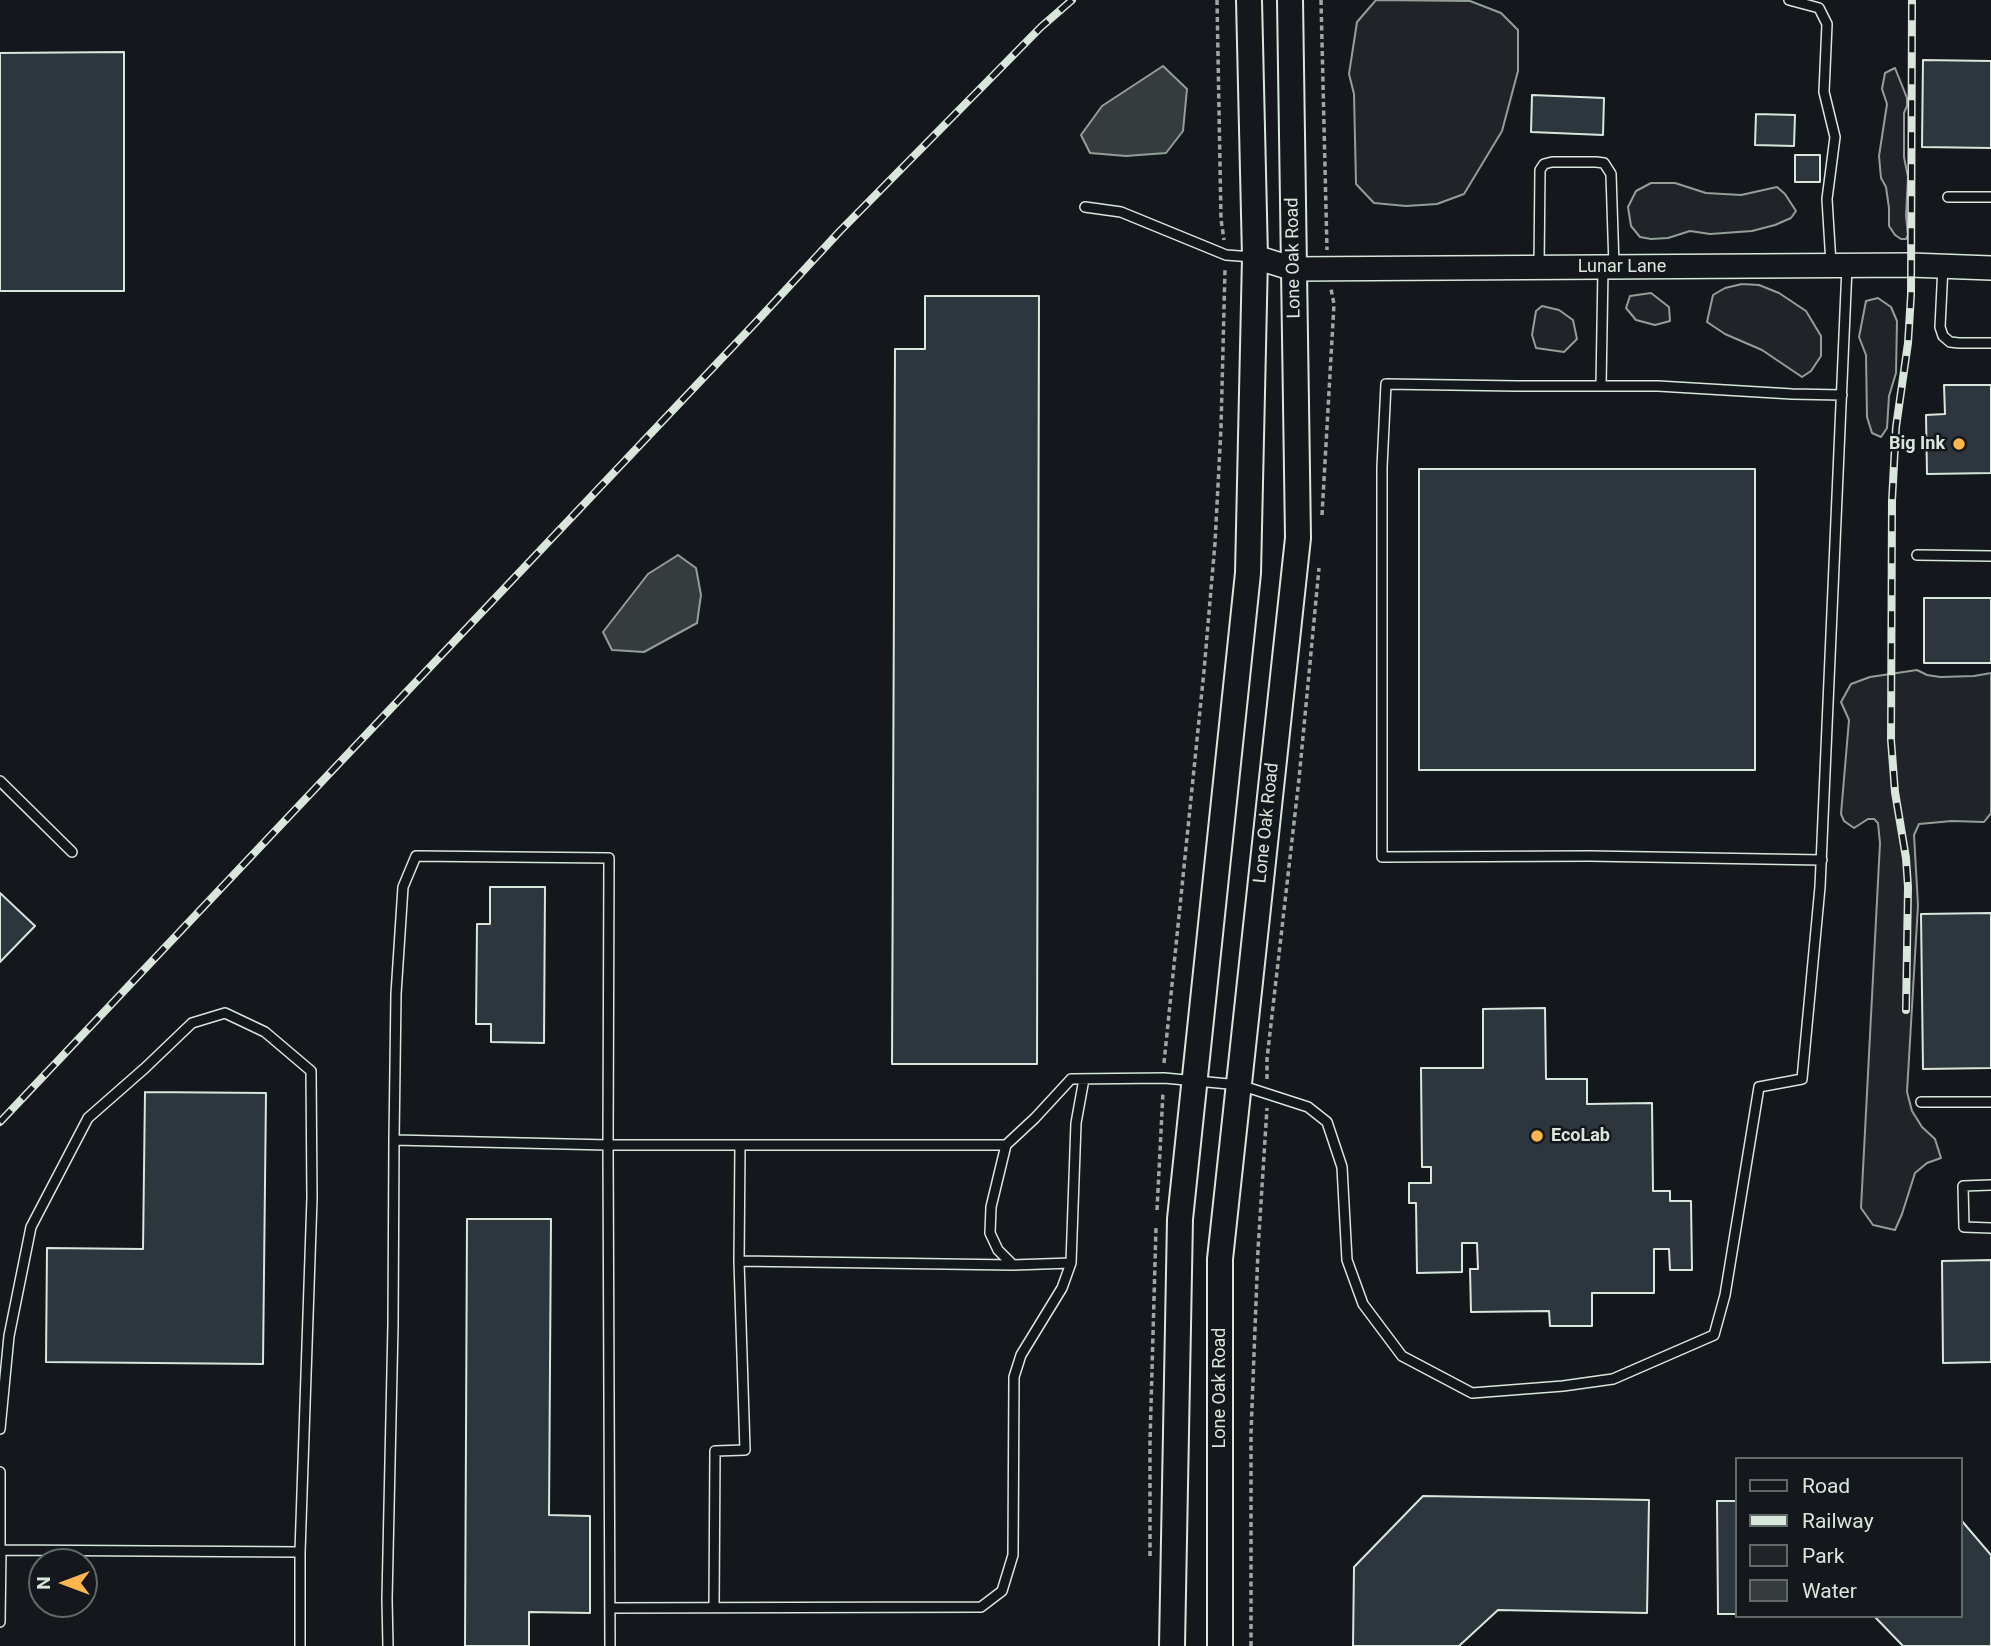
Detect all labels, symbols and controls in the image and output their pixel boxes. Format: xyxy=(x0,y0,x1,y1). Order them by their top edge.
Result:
street label: Lone Oak Road xyxy=(1282,197,1306,319)
street label: Lunar Lane xyxy=(1578,256,1666,278)
place label: Big Ink xyxy=(1889,433,1945,455)
marker: Big Ink xyxy=(1951,436,1967,452)
street label: Lone Oak Road xyxy=(1250,762,1284,884)
place label: EcoLab xyxy=(1551,1125,1610,1147)
marker: EcoLab xyxy=(1529,1128,1545,1144)
street label: Lone Oak Road xyxy=(1209,1328,1231,1448)
legend xyxy=(1736,1457,1963,1618)
text: Road xyxy=(1802,1474,1850,1498)
text: Railway xyxy=(1802,1509,1874,1533)
text: Park xyxy=(1802,1544,1844,1568)
north arrow xyxy=(28,1548,98,1618)
text: N xyxy=(32,1576,55,1590)
text: Water xyxy=(1802,1579,1857,1603)

